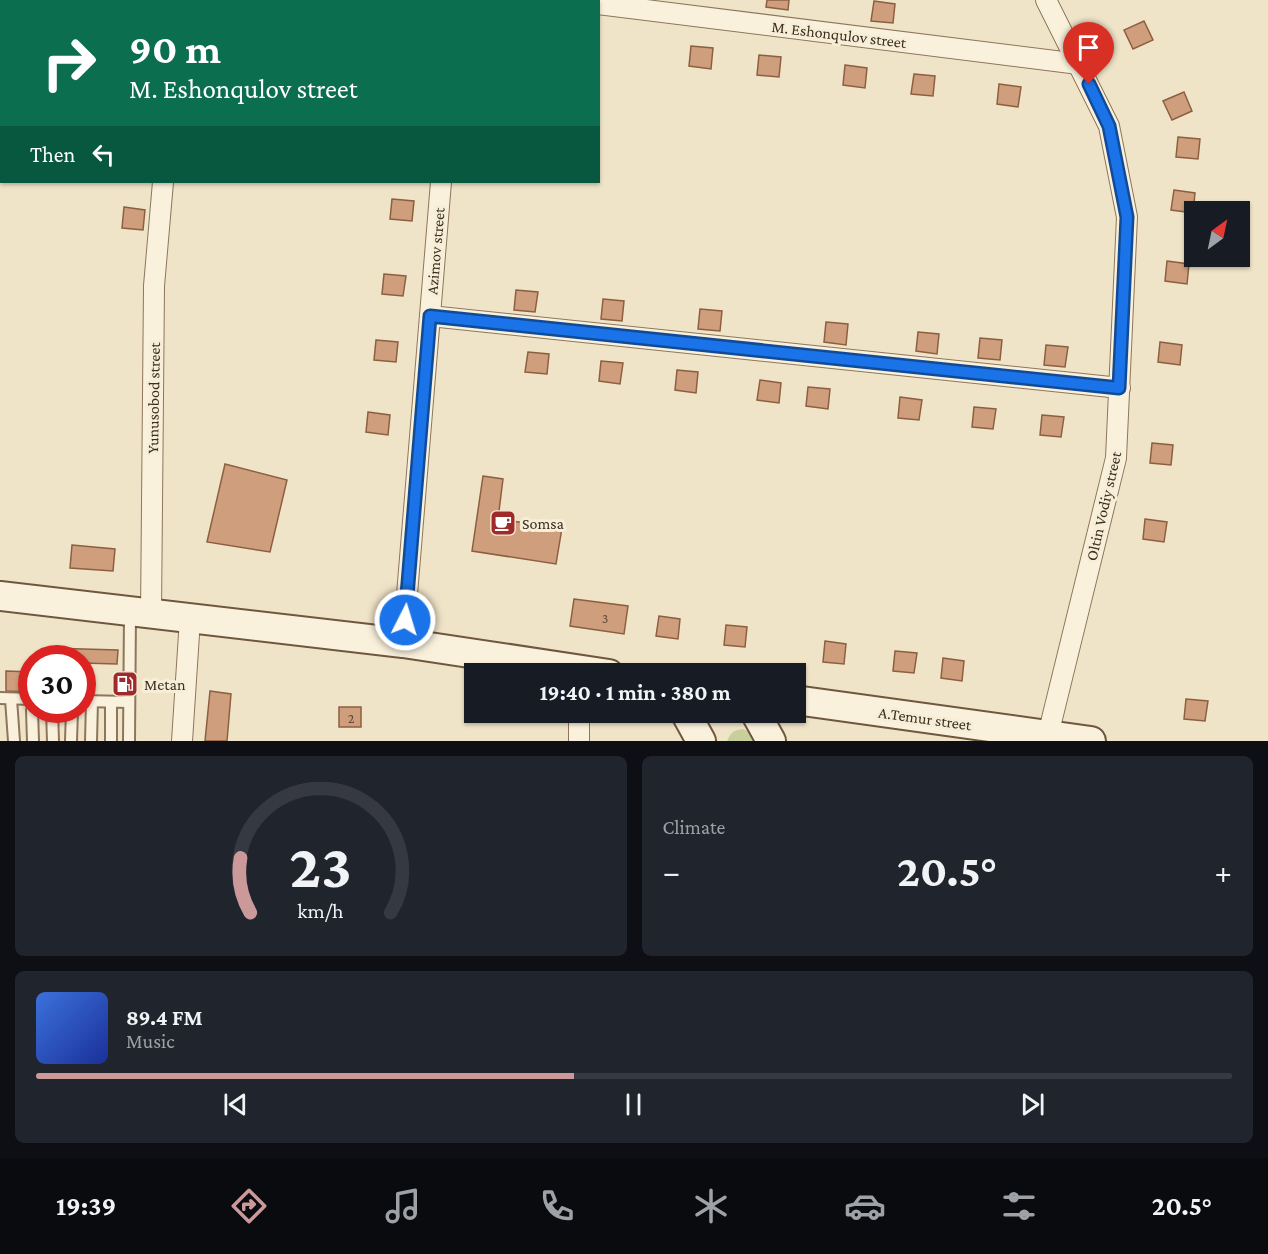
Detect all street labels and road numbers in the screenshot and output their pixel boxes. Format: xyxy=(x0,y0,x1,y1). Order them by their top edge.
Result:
street label: M. Eshonqulov street xyxy=(771,18,908,52)
street label: Azimov street xyxy=(423,206,448,295)
street label: Yunusobod street xyxy=(144,341,163,454)
street label: Oltin Vodiy street xyxy=(1083,449,1125,563)
street label: A.Temur street xyxy=(877,704,973,734)

